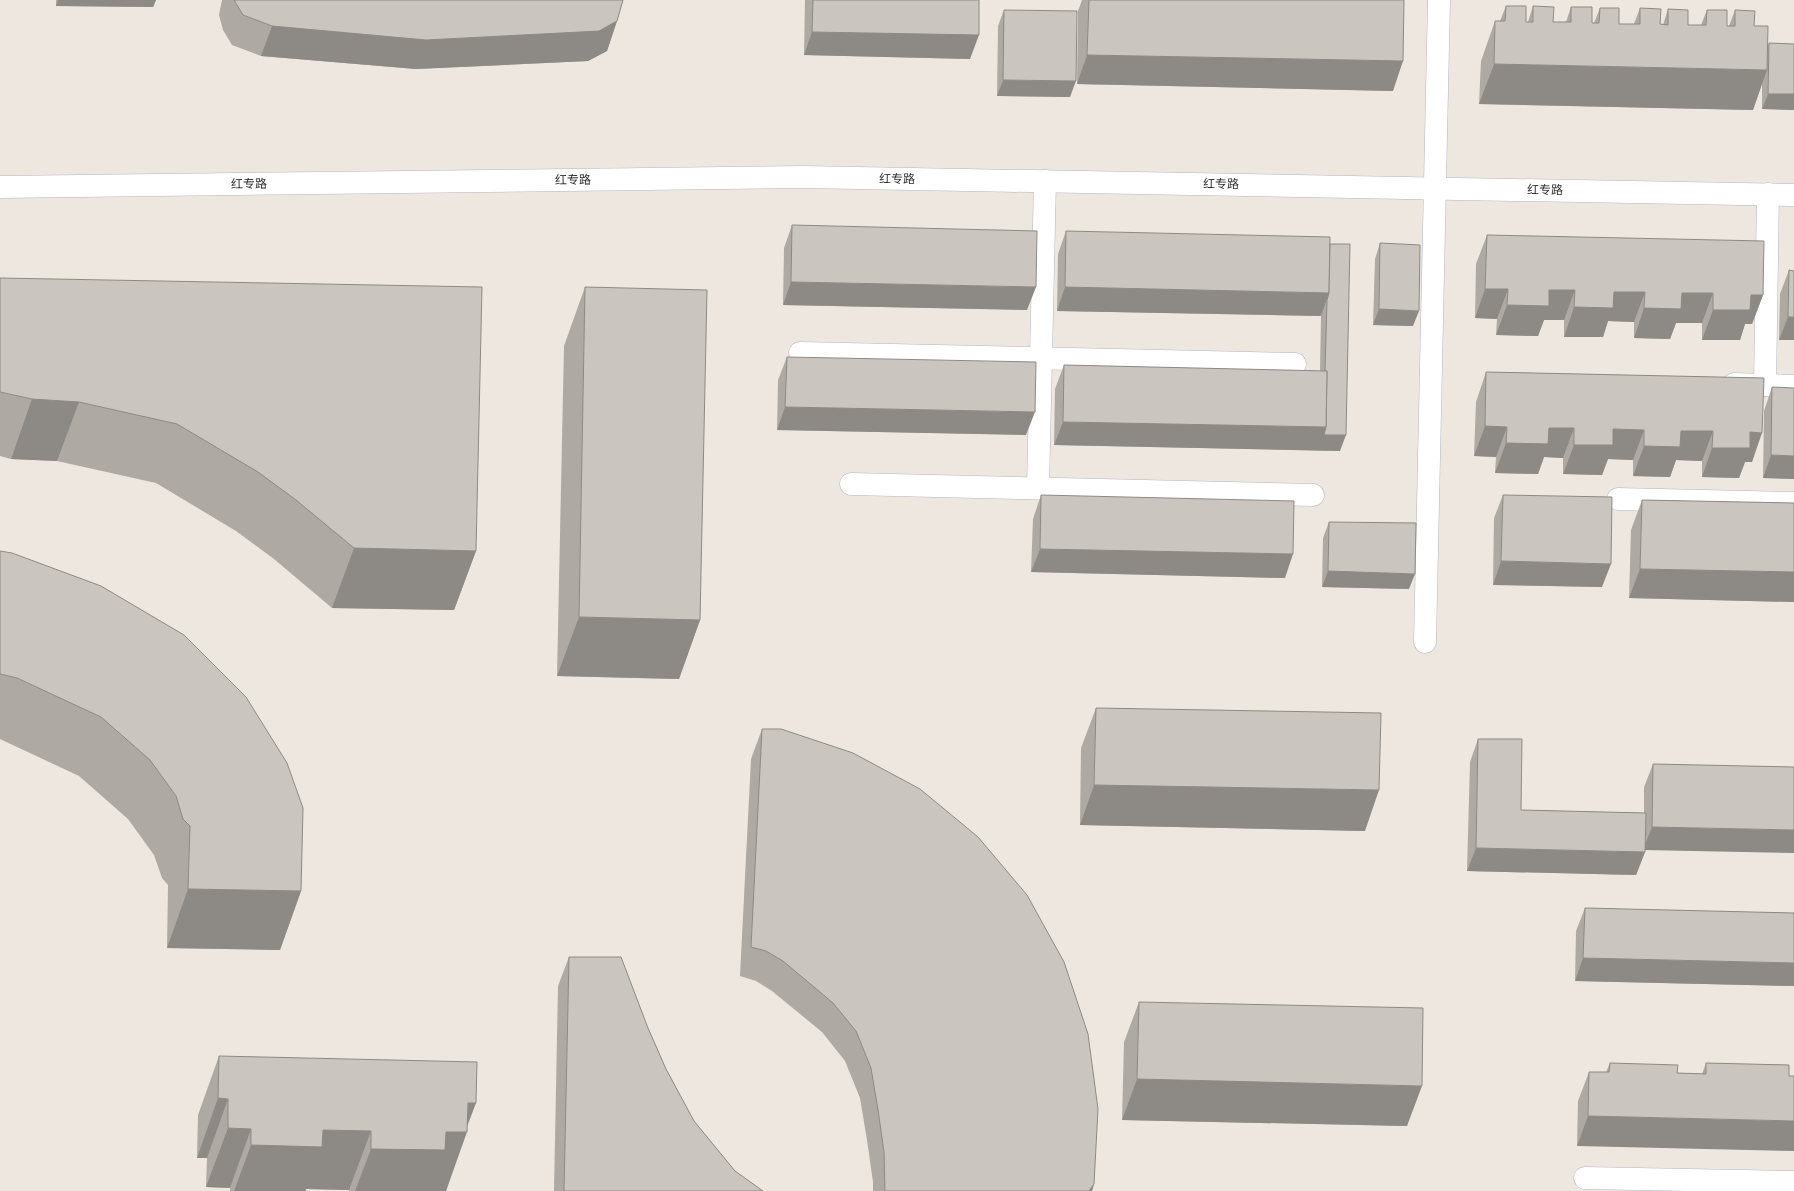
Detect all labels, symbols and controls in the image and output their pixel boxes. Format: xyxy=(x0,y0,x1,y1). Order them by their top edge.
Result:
street label: 红专路 xyxy=(879,171,915,186)
street label: 红专路 xyxy=(555,172,591,187)
street label: 红专路 xyxy=(231,176,267,191)
street label: 红专路 xyxy=(1203,176,1239,191)
street label: 红专路 xyxy=(1527,182,1563,197)

